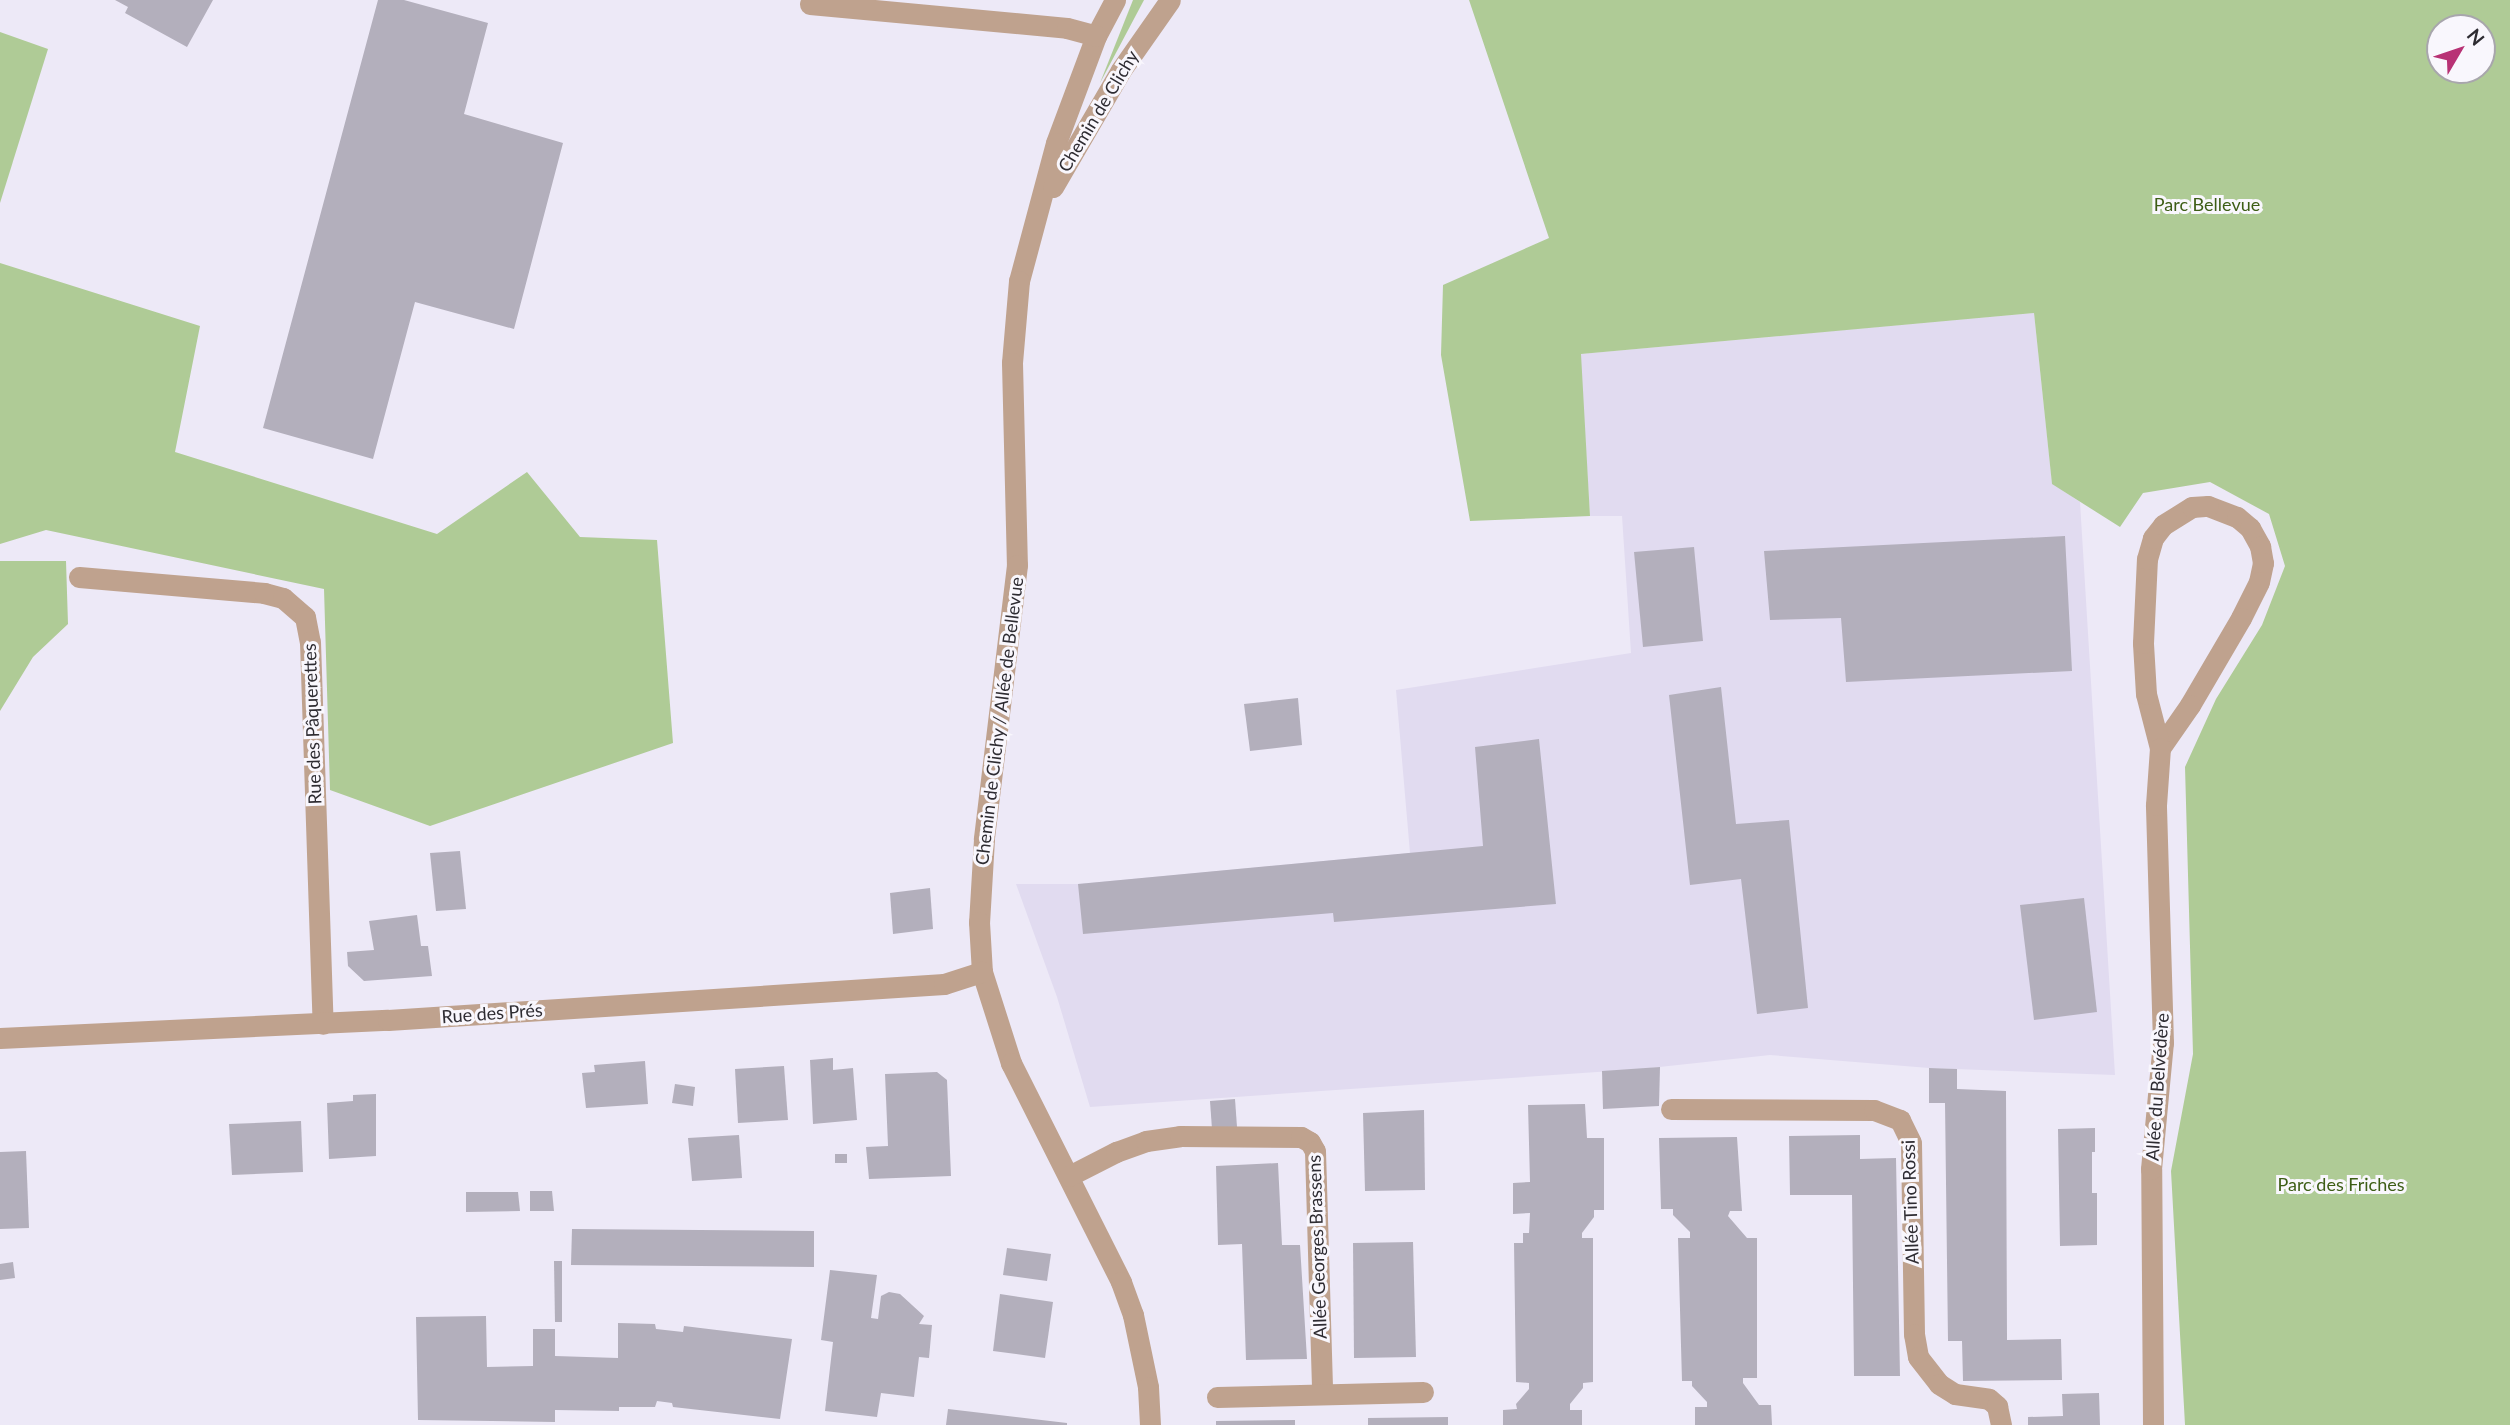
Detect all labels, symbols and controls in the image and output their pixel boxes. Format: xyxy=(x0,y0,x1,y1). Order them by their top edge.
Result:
north arrow xyxy=(2426,14,2496,84)
text: N xyxy=(2463,24,2490,50)
street label: Chemin de Clichy xyxy=(1053,46,1143,176)
park label: Parc Bellevue xyxy=(2154,193,2260,215)
street label: Chemin de Clichy / Allée de Bellevue xyxy=(971,575,1027,867)
street label: Rue des Pâquerettes xyxy=(298,643,326,805)
street label: Rue des Prés xyxy=(441,999,543,1027)
street label: Allée du Belvédère xyxy=(2141,1012,2173,1162)
street label: Allée Tino Rossi xyxy=(1897,1139,1923,1265)
street label: Allée Georges Brassens xyxy=(1303,1155,1331,1339)
park label: Parc des Friches xyxy=(2277,1173,2405,1195)

